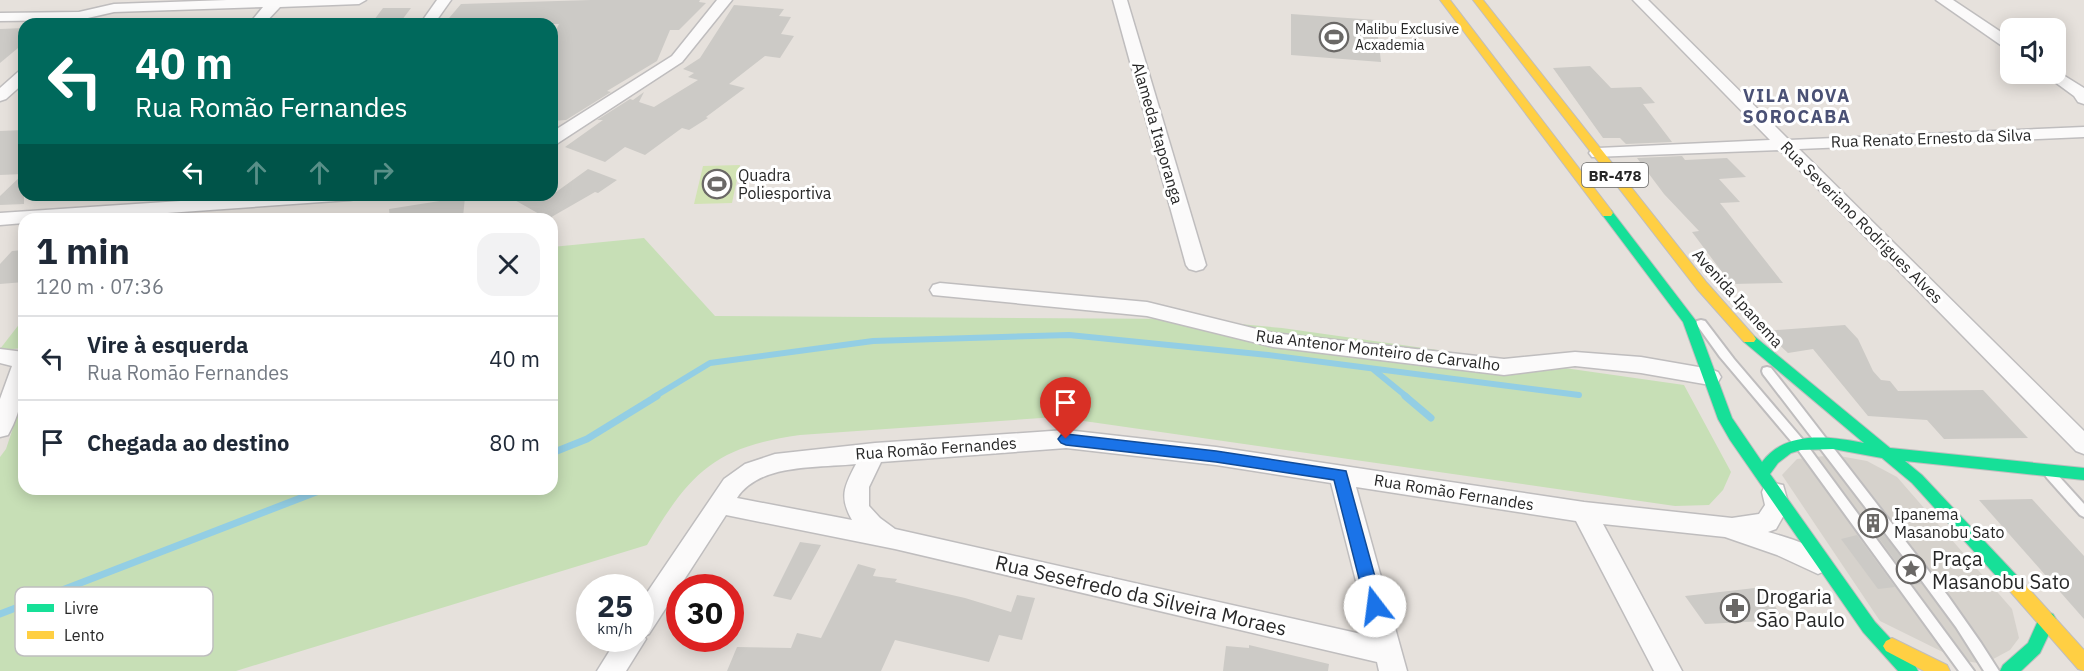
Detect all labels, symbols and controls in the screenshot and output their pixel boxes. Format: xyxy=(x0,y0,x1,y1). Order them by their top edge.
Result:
map controls xyxy=(2000,18,2066,84)
button: sound xyxy=(2000,18,2066,84)
place label: Malibu Exclusive Acxademia xyxy=(1355,20,1460,54)
sports icon: Malibu Exclusive Acxademia xyxy=(1318,21,1350,53)
text: 40 m xyxy=(135,36,233,91)
icon: left xyxy=(36,42,114,120)
street label: Alameda Itaporanga xyxy=(1128,60,1188,207)
district label: VILA NOVA SOROCABA xyxy=(1743,84,1851,128)
text: Rua Romão Fernandes xyxy=(135,89,408,124)
street label: Rua Renato Ernesto da Silva xyxy=(1830,124,2032,151)
street label: Rua Severiano Rodrigues Alves xyxy=(1777,137,1947,307)
icon: left xyxy=(177,156,210,189)
icon: ahead xyxy=(240,156,273,189)
icon: ahead xyxy=(303,156,336,189)
icon: right xyxy=(366,156,399,189)
road number: BR-478 xyxy=(1582,163,1648,187)
place label: Quadra Poliesportiva xyxy=(738,165,832,203)
sports icon: Quadra Poliesportiva xyxy=(701,168,733,200)
text: 1 min xyxy=(36,227,130,274)
button: close xyxy=(477,233,540,296)
street label: Avenida Ipanema xyxy=(1688,245,1788,352)
text: 120 m · 07:36 xyxy=(36,273,164,300)
street label: Rua Antenor Monteiro de Carvalho xyxy=(1255,325,1501,375)
text: Vire à esquerda xyxy=(87,330,249,359)
icon: left xyxy=(36,342,69,375)
text: 40 m xyxy=(489,344,540,373)
text: Rua Romão Fernandes xyxy=(87,359,289,386)
pin xyxy=(1040,377,1091,439)
icon: arrive xyxy=(1049,386,1082,419)
icon: arrive xyxy=(36,426,69,459)
text: Chegada ao destino xyxy=(87,428,290,457)
text: 80 m xyxy=(489,428,540,457)
street label: Rua Romão Fernandes xyxy=(855,432,1017,464)
street label: Rua Romão Fernandes xyxy=(1373,469,1535,515)
place label: Ipanema Masanobu Sato xyxy=(1894,504,2004,542)
building icon: Ipanema Masanobu Sato xyxy=(1857,507,1889,539)
place label: Praça Masanobu Sato xyxy=(1932,545,2070,595)
street label: Rua Sesefredo da Silveira Moraes xyxy=(993,548,1289,642)
place icon: Praça Masanobu Sato xyxy=(1895,553,1927,585)
speed limit sign: 30 xyxy=(666,574,744,652)
position arrow xyxy=(1343,574,1407,638)
place label: Drogaria São Paulo xyxy=(1756,583,1845,633)
text: 25 xyxy=(597,586,633,625)
legend xyxy=(15,587,213,656)
pharmacy icon: Drogaria São Paulo xyxy=(1719,592,1751,624)
text: Livre xyxy=(64,598,99,618)
text: km/h xyxy=(597,619,633,638)
text: Lento xyxy=(64,625,104,645)

